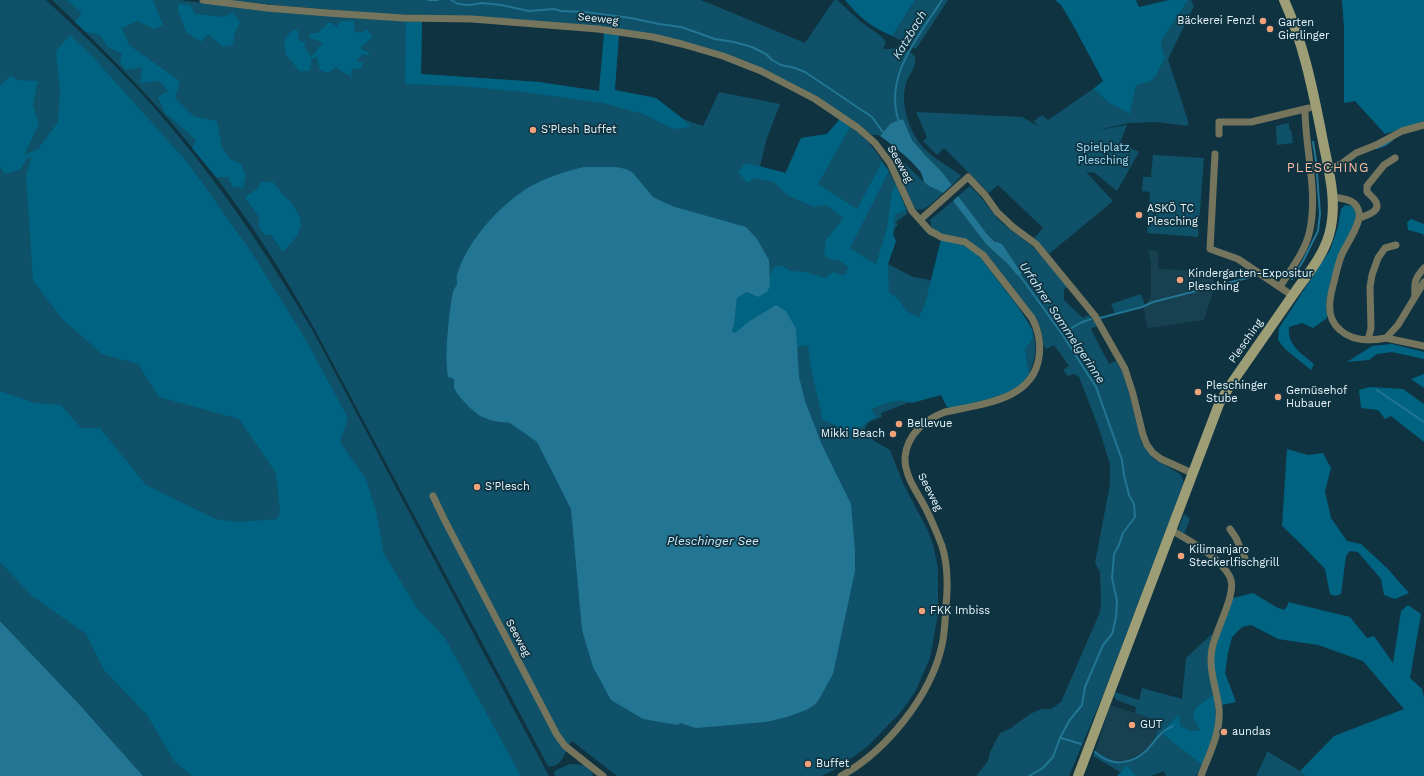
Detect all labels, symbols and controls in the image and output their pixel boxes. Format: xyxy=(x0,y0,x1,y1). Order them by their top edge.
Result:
water label: Katzbach xyxy=(890,8,930,62)
street label: Seeweg xyxy=(577,10,619,28)
place label: Bäckerei Fenzl xyxy=(1177,14,1255,28)
marker: Bäckerei Fenzl xyxy=(1258,16,1268,26)
place label: Garten Gierlinger xyxy=(1278,16,1330,42)
marker: Garten Gierlinger xyxy=(1265,24,1275,34)
place label: S'Plesh Buffet xyxy=(541,123,617,137)
marker: S'Plesh Buffet xyxy=(528,125,538,135)
park label: Spielplatz Plesching xyxy=(1076,141,1130,167)
street label: Seeweg xyxy=(884,143,916,185)
district label: PLESCHING xyxy=(1287,160,1369,176)
place label: ASKÖ TC Plesching xyxy=(1147,202,1198,228)
marker: ASKÖ TC Plesching xyxy=(1134,210,1144,220)
water label: Urfahrer Sammelgerinne xyxy=(1016,260,1108,386)
place label: Kindergarten-Expositur Plesching xyxy=(1188,267,1313,293)
marker: Kindergarten-Expositur Plesching xyxy=(1175,275,1185,285)
street label: Plesching xyxy=(1226,316,1266,366)
place label: Pleschinger Stube xyxy=(1206,379,1268,405)
place label: Gemüsehof Hubauer xyxy=(1286,384,1347,410)
marker: Pleschinger Stube xyxy=(1193,387,1203,397)
marker: Gemüsehof Hubauer xyxy=(1273,392,1283,402)
place label: Bellevue xyxy=(907,417,952,431)
marker: Bellevue xyxy=(894,419,904,429)
place label: Mikki Beach xyxy=(821,427,885,441)
marker: Mikki Beach xyxy=(888,429,898,439)
street label: Seeweg xyxy=(915,471,945,513)
place label: S'Plesch xyxy=(485,480,530,494)
marker: S'Plesch xyxy=(472,482,482,492)
water label: Pleschinger See xyxy=(667,534,759,548)
place label: Kilimanjaro Steckerlfischgrill xyxy=(1189,543,1279,569)
marker: Kilimanjaro Steckerlfischgrill xyxy=(1176,551,1186,561)
place label: FKK Imbiss xyxy=(930,604,990,618)
marker: FKK Imbiss xyxy=(917,606,927,616)
street label: Seeweg xyxy=(503,617,533,659)
place label: GUT xyxy=(1140,718,1162,732)
marker: GUT xyxy=(1127,720,1137,730)
place label: aundas xyxy=(1232,725,1271,739)
marker: aundas xyxy=(1219,727,1229,737)
place label: Buffet xyxy=(816,757,849,771)
marker: Buffet xyxy=(803,759,813,769)

